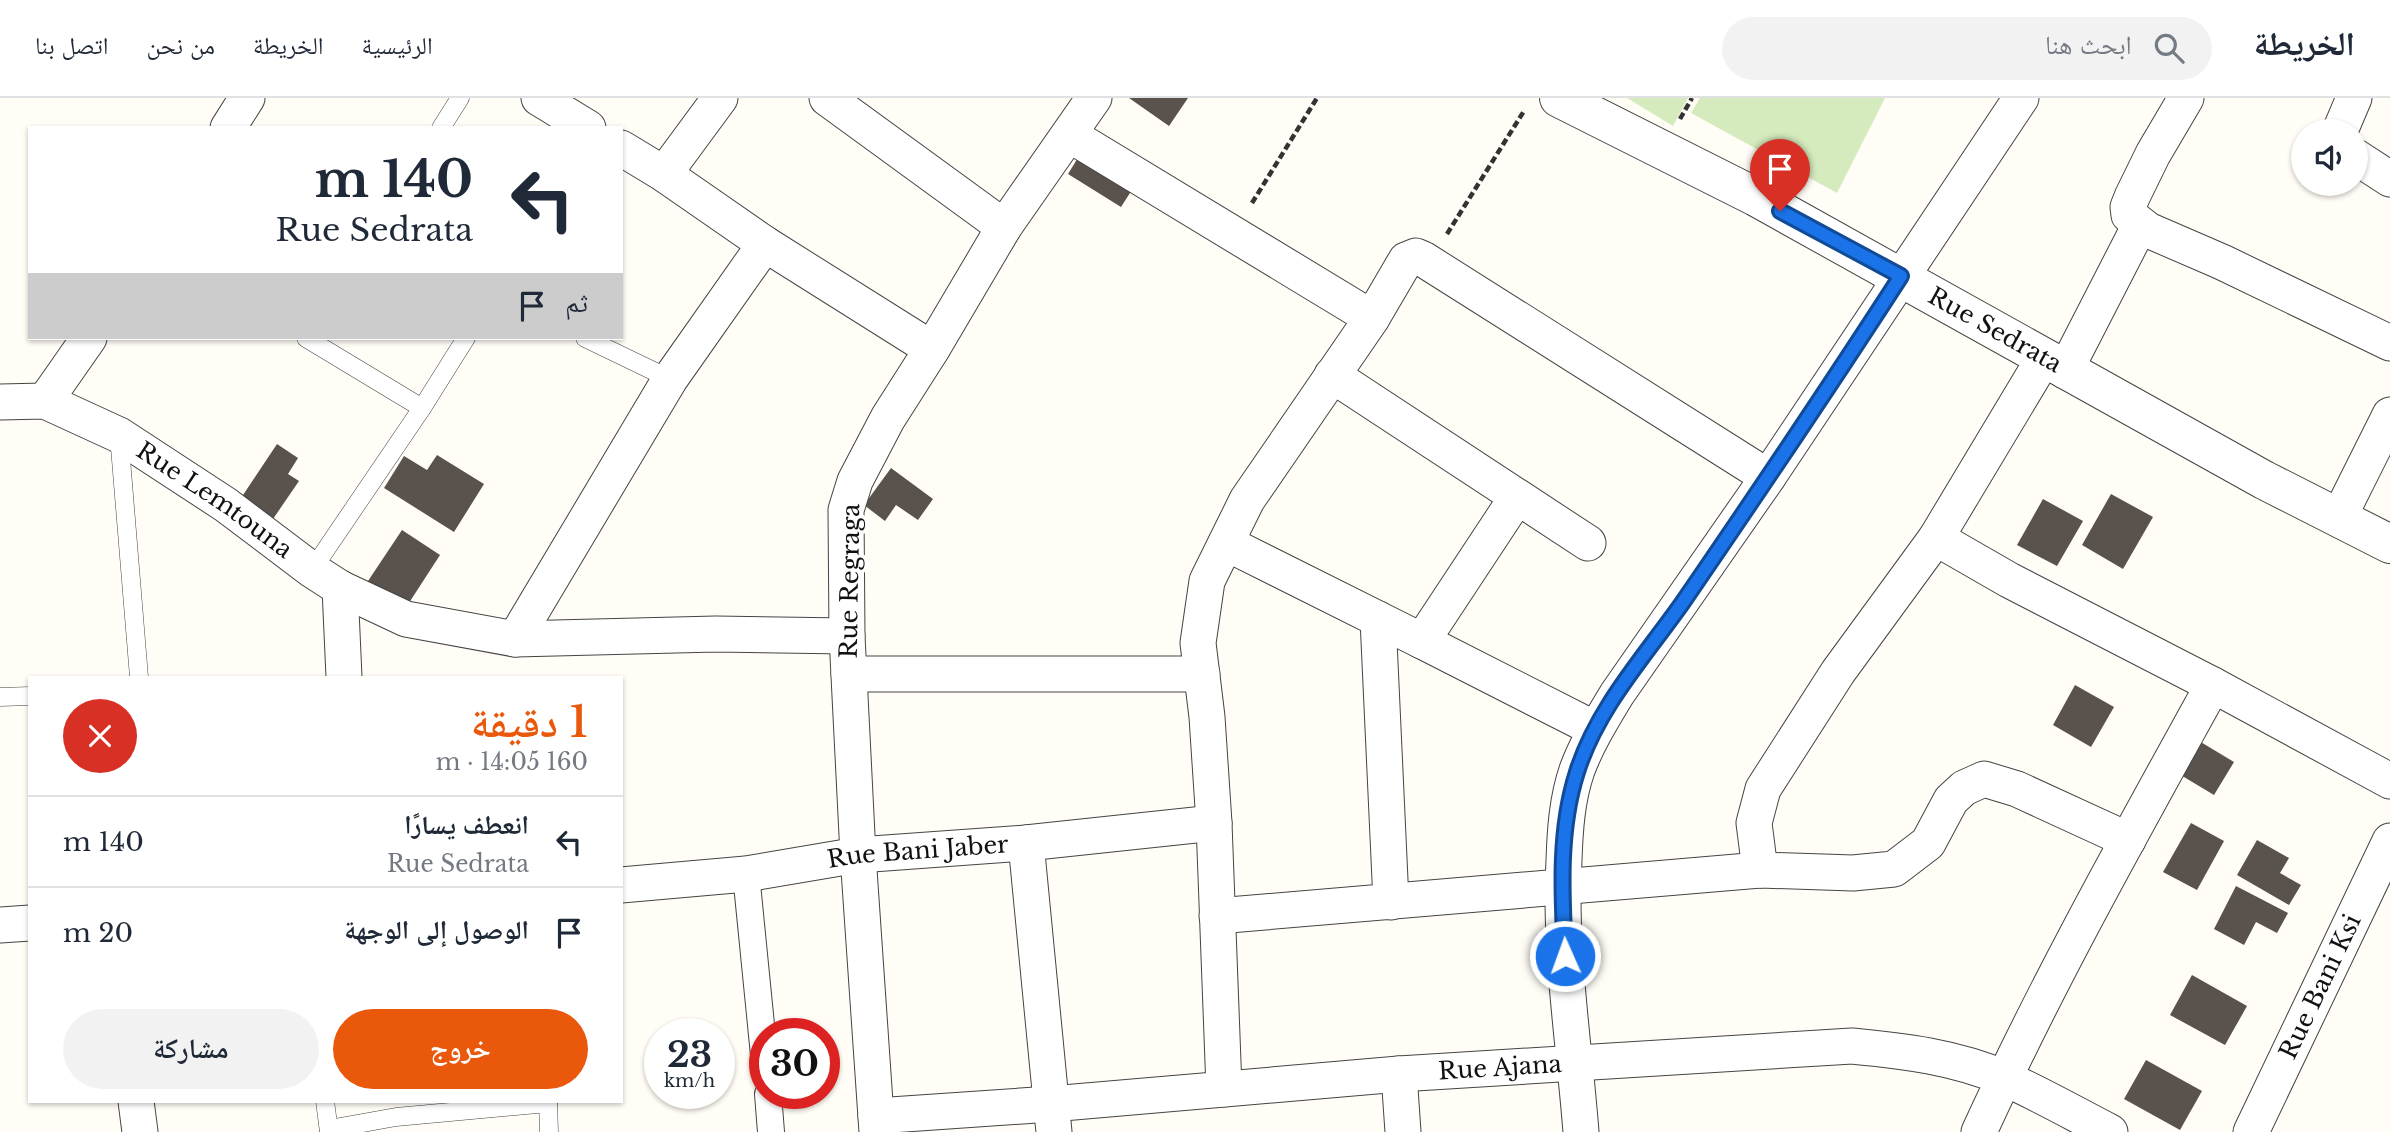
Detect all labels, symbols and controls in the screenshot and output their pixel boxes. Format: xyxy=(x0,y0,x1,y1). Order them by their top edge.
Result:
search box xyxy=(1722,17,2212,80)
text: الخريطة xyxy=(2254,23,2355,64)
text: ابحث هنا xyxy=(2045,29,2132,61)
icon: search xyxy=(2150,29,2188,67)
text: اتصل بنا xyxy=(35,31,108,60)
text: من نحن xyxy=(146,31,215,60)
text: الخريطة xyxy=(253,31,324,60)
text: الرئيسية xyxy=(362,31,433,60)
map controls xyxy=(2291,119,2368,196)
button: sound xyxy=(2291,119,2368,196)
pin xyxy=(1750,139,1810,211)
text: 140 m xyxy=(315,149,473,210)
icon: arrive xyxy=(1761,150,1799,188)
icon: left xyxy=(497,154,588,245)
text: Rue Sedrata xyxy=(275,210,473,250)
street label: Rue Sedrata xyxy=(1923,281,2068,379)
icon: arrive xyxy=(513,287,551,325)
text: ثم xyxy=(565,287,588,319)
street label: Rue Lemtouna xyxy=(131,436,299,564)
street label: Rue Regraga xyxy=(834,503,865,659)
text: 1 دقيقة xyxy=(471,696,588,748)
button: close xyxy=(63,699,137,773)
text: 160 m · 14:05 xyxy=(436,748,588,776)
text: انعطف يسارًا xyxy=(404,809,529,841)
icon: left xyxy=(550,823,588,861)
text: 140 m xyxy=(63,826,144,858)
street label: Rue Bani Jaber xyxy=(825,829,1010,874)
text: Rue Sedrata xyxy=(387,850,529,878)
street label: Rue Bani Ksi xyxy=(2273,910,2367,1064)
text: الوصول إلى الوجهة xyxy=(344,914,529,946)
icon: arrive xyxy=(550,914,588,952)
text: 20 m xyxy=(63,917,133,949)
position arrow xyxy=(1528,919,1602,993)
button: مشاركة xyxy=(63,1009,319,1089)
button: خروج xyxy=(333,1009,588,1089)
speed limit sign: 30 xyxy=(749,1018,840,1109)
text: 23 xyxy=(667,1033,712,1076)
street label: Rue Ajana xyxy=(1437,1049,1563,1086)
text: km/h xyxy=(664,1070,715,1092)

